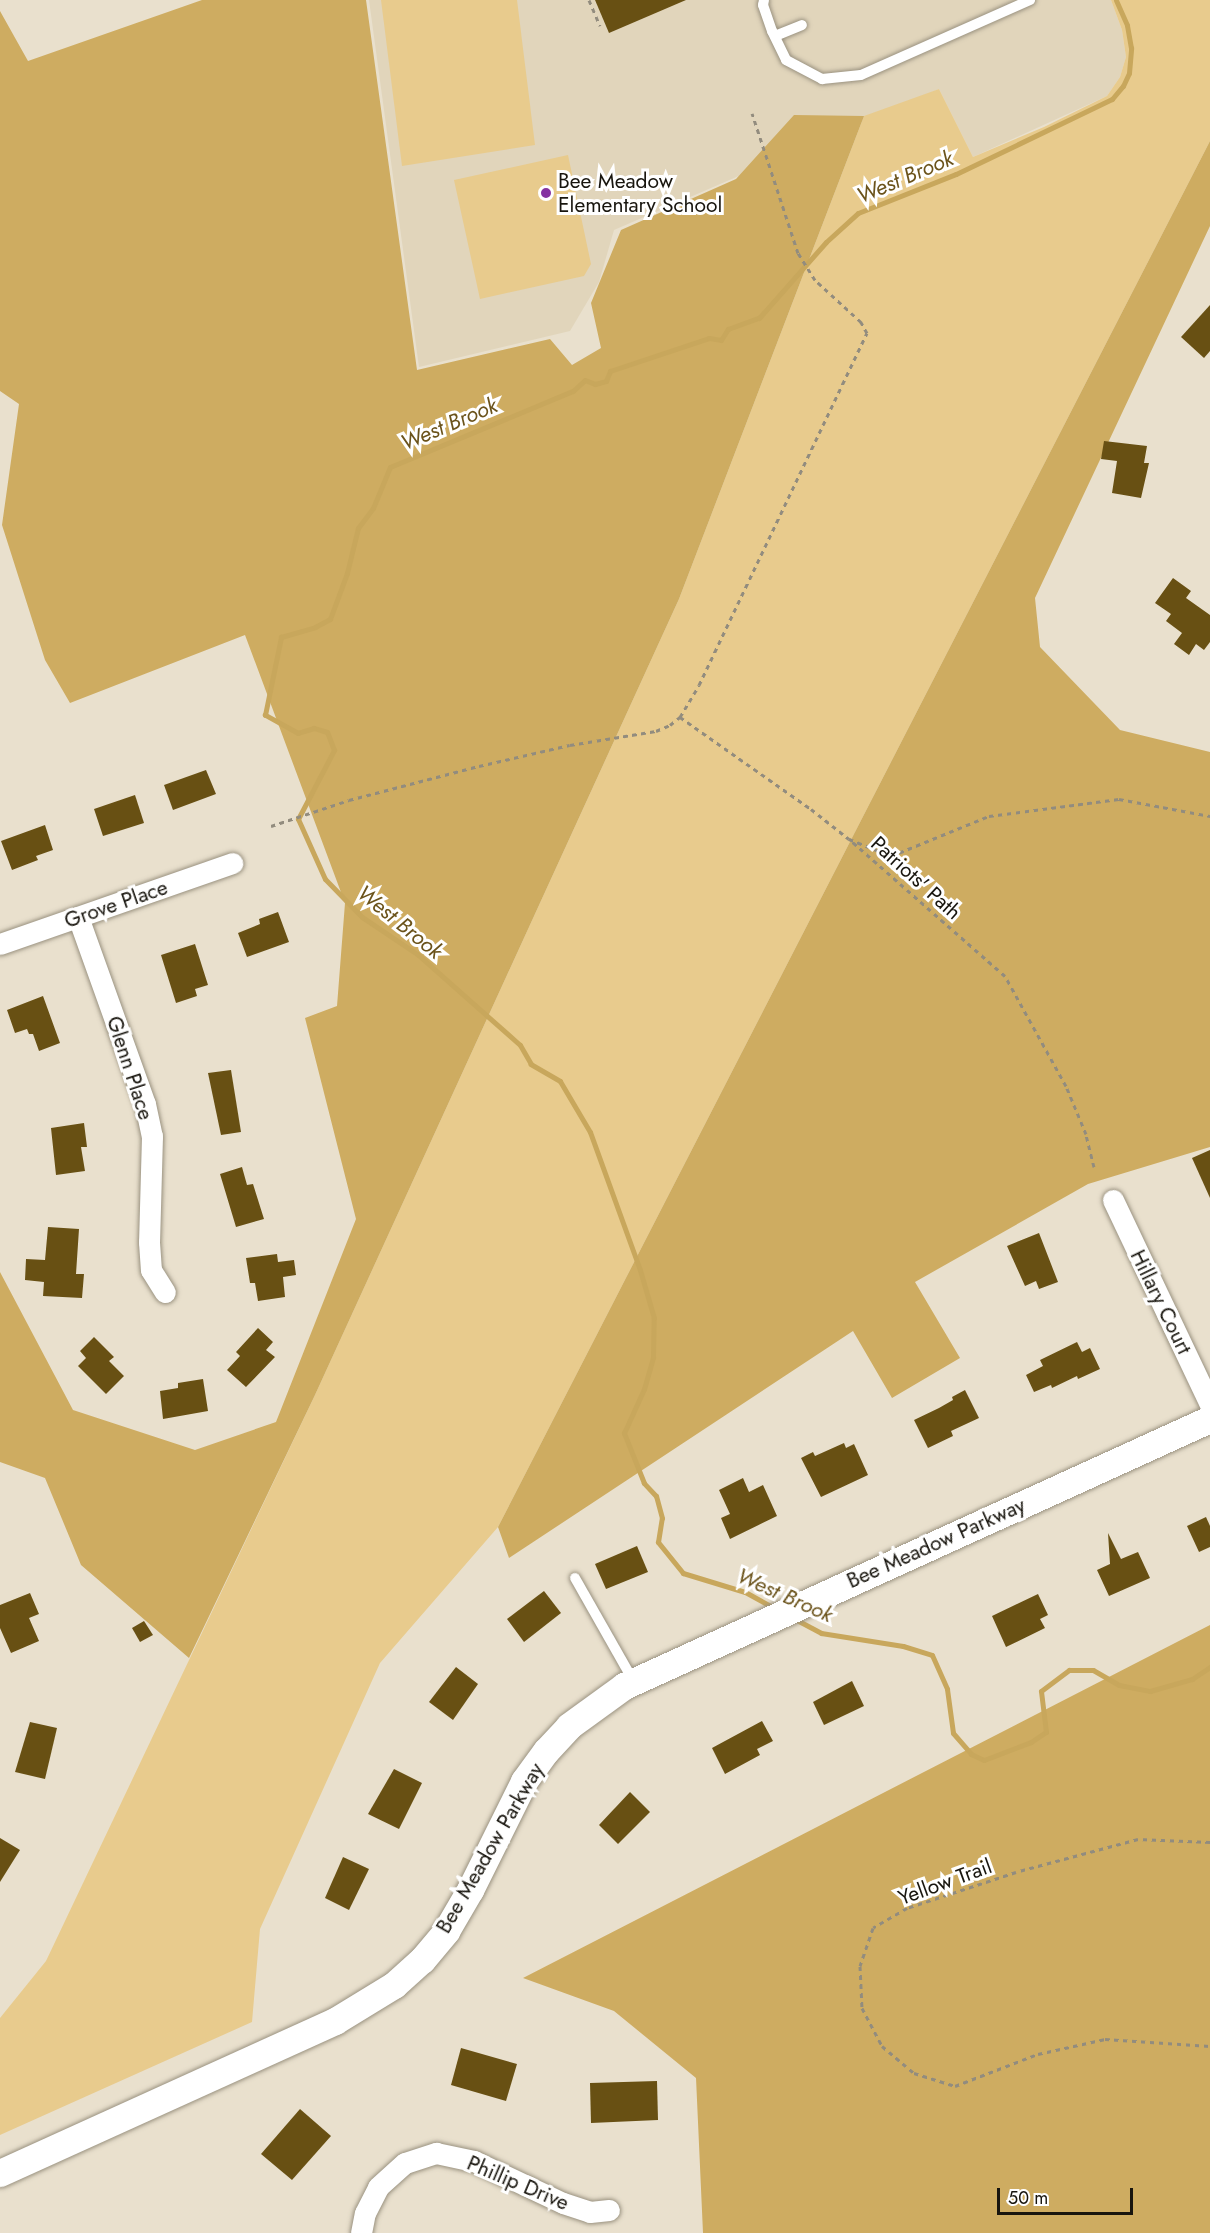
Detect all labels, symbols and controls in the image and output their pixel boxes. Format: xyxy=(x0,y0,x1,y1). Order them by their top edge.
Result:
water label: West Brook xyxy=(853,145,957,209)
place label: Bee Meadow Elementary School xyxy=(558,168,722,218)
marker: Bee Meadow Elementary School xyxy=(539,186,553,200)
water label: West Brook xyxy=(397,392,501,456)
street label: Patriots' Path xyxy=(866,831,966,925)
street label: Grove Place xyxy=(61,875,171,933)
water label: West Brook xyxy=(352,880,448,964)
street label: Glenn Place xyxy=(101,1013,159,1123)
street label: Hillary Court xyxy=(1125,1246,1197,1358)
street label: Bee Meadow Parkway xyxy=(843,1492,1029,1594)
water label: West Brook xyxy=(733,1562,837,1628)
street label: Bee Meadow Parkway xyxy=(431,1758,549,1938)
street label: Yellow Trail xyxy=(895,1853,995,1911)
street label: Phillip Drive xyxy=(463,2150,573,2216)
scale bar xyxy=(1000,2176,1136,2214)
text: 50 m xyxy=(1008,2185,1048,2211)

